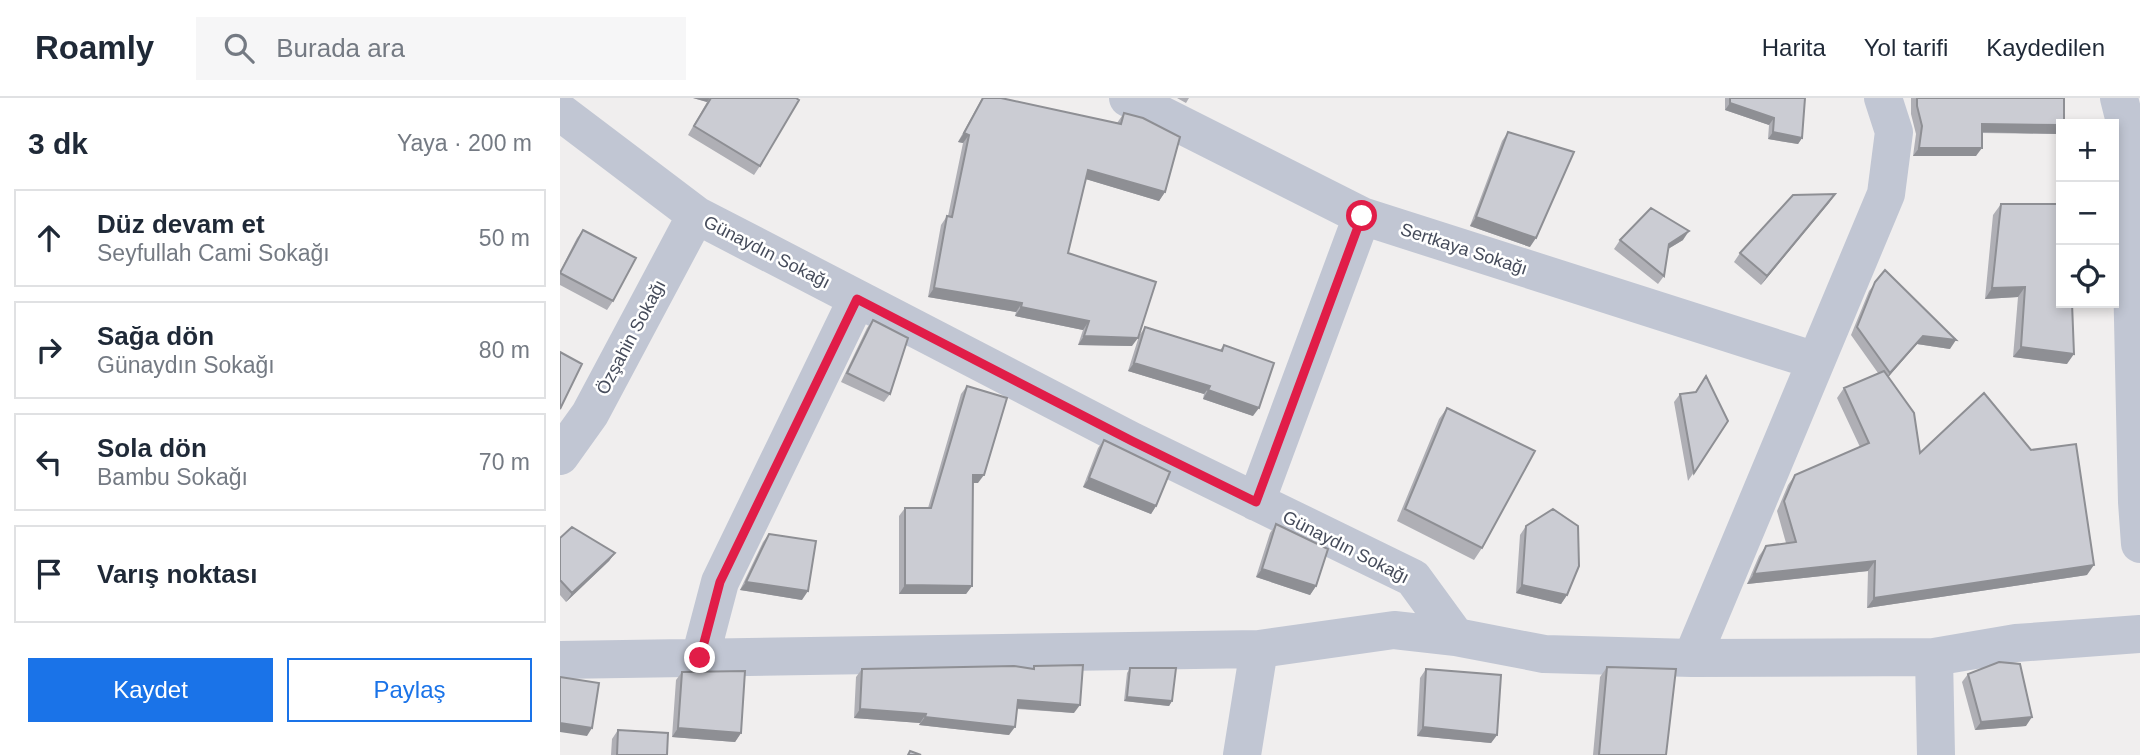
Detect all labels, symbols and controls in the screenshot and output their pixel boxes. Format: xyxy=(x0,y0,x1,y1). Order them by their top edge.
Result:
search box xyxy=(196,17,686,80)
text: Roamly xyxy=(35,29,154,66)
icon: search xyxy=(220,29,258,67)
text: Burada ara xyxy=(276,33,405,63)
text: Harita xyxy=(1762,34,1826,61)
text: Yol tarifi xyxy=(1864,34,1948,61)
text: Kaydedilen xyxy=(1986,34,2105,61)
map controls xyxy=(2056,119,2119,308)
button: + xyxy=(2056,119,2119,182)
text: 3 dk xyxy=(28,127,88,160)
text: Yaya · 200 m xyxy=(397,130,532,156)
button: − xyxy=(2056,182,2119,245)
route start xyxy=(1346,200,1377,231)
text: Düz devam et xyxy=(97,209,265,239)
street label: Günaydın Sokağı xyxy=(700,212,834,292)
icon: ahead xyxy=(30,219,68,257)
street label: Sertkaya Sokağı xyxy=(1398,219,1530,279)
text: 50 m xyxy=(479,225,530,251)
text: Seyfullah Cami Sokağı xyxy=(97,240,330,266)
button: locate xyxy=(2056,245,2119,308)
street label: Özşahin Sokağı xyxy=(592,276,670,398)
text: Sağa dön xyxy=(97,321,214,351)
icon: right xyxy=(30,331,68,369)
text: 80 m xyxy=(479,337,530,363)
text: Günaydın Sokağı xyxy=(97,352,275,378)
text: Sola dön xyxy=(97,433,207,463)
icon: left xyxy=(30,443,68,481)
text: 70 m xyxy=(479,449,530,475)
text: Bambu Sokağı xyxy=(97,464,248,490)
street label: Günaydın Sokağı xyxy=(1279,507,1413,587)
icon: arrive xyxy=(30,555,68,593)
text: Varış noktası xyxy=(97,559,257,589)
route end xyxy=(684,642,715,673)
button: Kaydet xyxy=(28,658,273,722)
button: Paylaş xyxy=(287,658,532,722)

